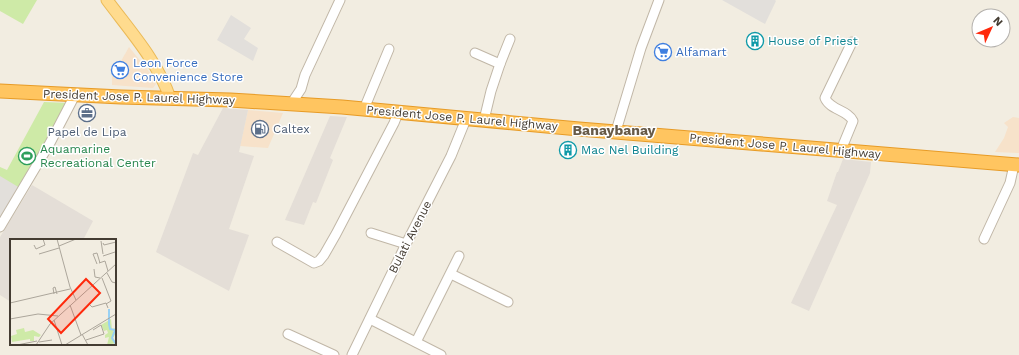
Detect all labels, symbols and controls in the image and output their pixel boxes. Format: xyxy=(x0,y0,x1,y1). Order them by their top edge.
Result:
north arrow xyxy=(971,8,1011,48)
text: N xyxy=(990,14,1005,29)
building icon: House of Priest xyxy=(745,31,765,51)
place label: House of Priest xyxy=(768,34,858,48)
supermarket icon: Alfamart xyxy=(653,42,673,62)
place label: Alfamart xyxy=(676,45,727,59)
place label: Leon Force Convenience Store xyxy=(133,56,243,84)
supermarket icon: Leon Force Convenience Store xyxy=(110,60,130,80)
street label: President Jose P. Laurel Highway xyxy=(43,87,236,107)
office icon: Papel de Lipa xyxy=(77,103,97,123)
street label: President Jose P. Laurel Highway xyxy=(366,103,559,133)
fuel station icon: Caltex xyxy=(250,119,270,139)
place label: Caltex xyxy=(273,122,310,136)
district label: Banaybanay xyxy=(573,122,656,138)
place label: Papel de Lipa xyxy=(47,125,127,139)
street label: President Jose P. Laurel Highway xyxy=(689,131,882,161)
building icon: Mac Nel Building xyxy=(558,140,578,160)
place label: Aquamarine Recreational Center xyxy=(40,142,156,170)
place label: Mac Nel Building xyxy=(581,143,679,157)
sports icon: Aquamarine Recreational Center xyxy=(17,146,37,166)
street label: Bulati Avenue xyxy=(386,198,434,276)
inset map xyxy=(10,239,116,345)

